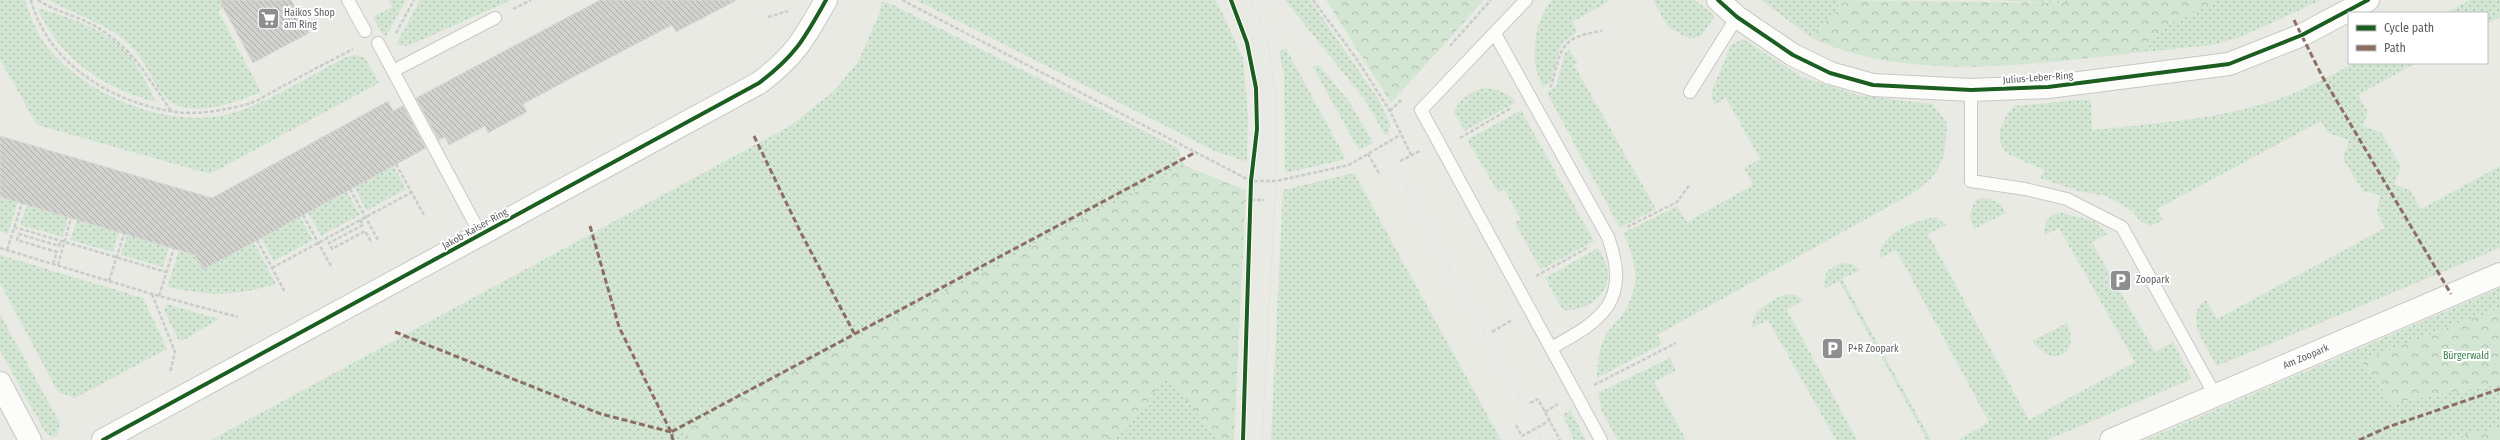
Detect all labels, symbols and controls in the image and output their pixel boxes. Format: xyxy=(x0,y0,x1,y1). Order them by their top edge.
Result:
supermarket icon: Haikos Shop am Ring xyxy=(256,6,282,32)
place label: Haikos Shop am Ring xyxy=(284,7,335,31)
legend xyxy=(2348,12,2488,64)
text: Cycle path xyxy=(2384,21,2434,35)
text: Path xyxy=(2384,41,2406,55)
street label: Julius-Leber-Ring xyxy=(2002,70,2074,86)
street label: Jakob-Kaiser-Ring xyxy=(440,206,510,252)
parking icon: Zoopark xyxy=(2107,267,2133,293)
place label: Zoopark xyxy=(2136,274,2170,286)
parking icon: P+R Zoopark xyxy=(1819,336,1845,362)
street label: Am Zoopark xyxy=(2281,342,2331,372)
place label: P+R Zoopark xyxy=(1848,343,1899,355)
park label: Bürgerwald xyxy=(2443,350,2489,362)

